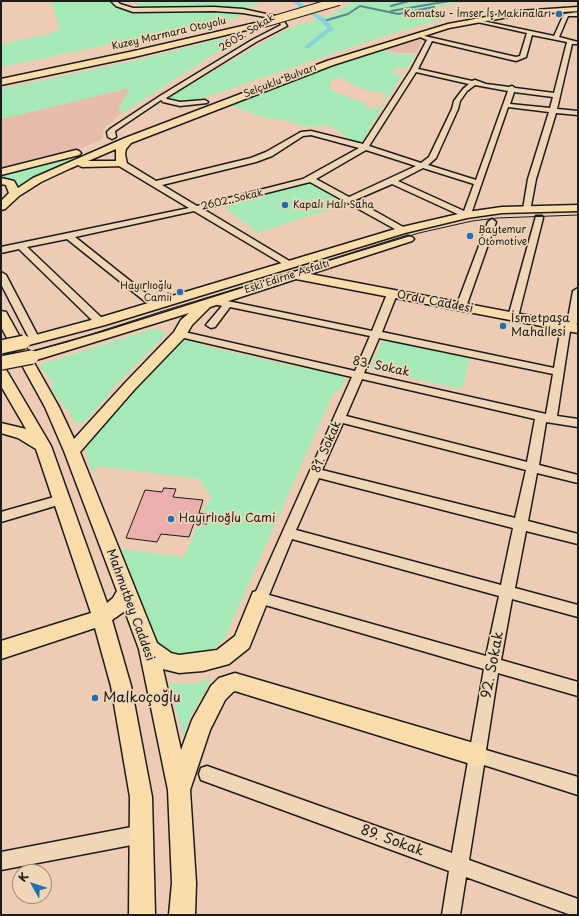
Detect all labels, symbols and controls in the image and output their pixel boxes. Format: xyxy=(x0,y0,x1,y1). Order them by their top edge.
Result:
place label: Komatsu - İmser İş Makinaları xyxy=(404,8,551,20)
marker: Komatsu - İmser İş Makinaları xyxy=(554,9,564,19)
street label: 2605. Sokak xyxy=(217,12,277,54)
street label: Kuzey Marmara Otoyolu xyxy=(111,15,227,53)
street label: Selçuklu Bulvarı xyxy=(242,62,318,100)
street label: 2602. Sokak xyxy=(200,187,264,213)
place label: Kapalı Halı Saha xyxy=(293,199,374,211)
marker: Kapalı Halı Saha xyxy=(280,200,290,210)
place label: Baytemur Otomotive xyxy=(478,224,527,248)
marker: Baytemur Otomotive xyxy=(465,231,475,241)
street label: Eski Edirne Asfaltı xyxy=(243,258,331,296)
place label: Hayırlıoğlu Camii xyxy=(120,280,172,304)
marker: Hayırlıoğlu Camii xyxy=(175,287,185,297)
street label: Ordu Caddesi xyxy=(396,288,474,316)
place label: İsmetpaşa Mahallesi xyxy=(511,312,570,340)
marker: İsmetpaşa Mahallesi xyxy=(498,321,508,331)
street label: 83. Sokak xyxy=(351,354,411,380)
street label: 81. Sokak xyxy=(309,419,345,475)
place label: Hayırlıoğlu Cami xyxy=(179,512,275,526)
marker: Hayırlıoğlu Cami xyxy=(166,514,176,524)
street label: Mahmutbey Caddesi xyxy=(103,547,157,663)
street label: 92. Sokak xyxy=(478,630,508,700)
place label: Malkoçoğlu xyxy=(103,690,181,706)
marker: Malkoçoğlu xyxy=(90,693,100,703)
street label: 89. Sokak xyxy=(358,822,426,860)
north arrow xyxy=(12,864,52,904)
text: K xyxy=(14,868,32,885)

